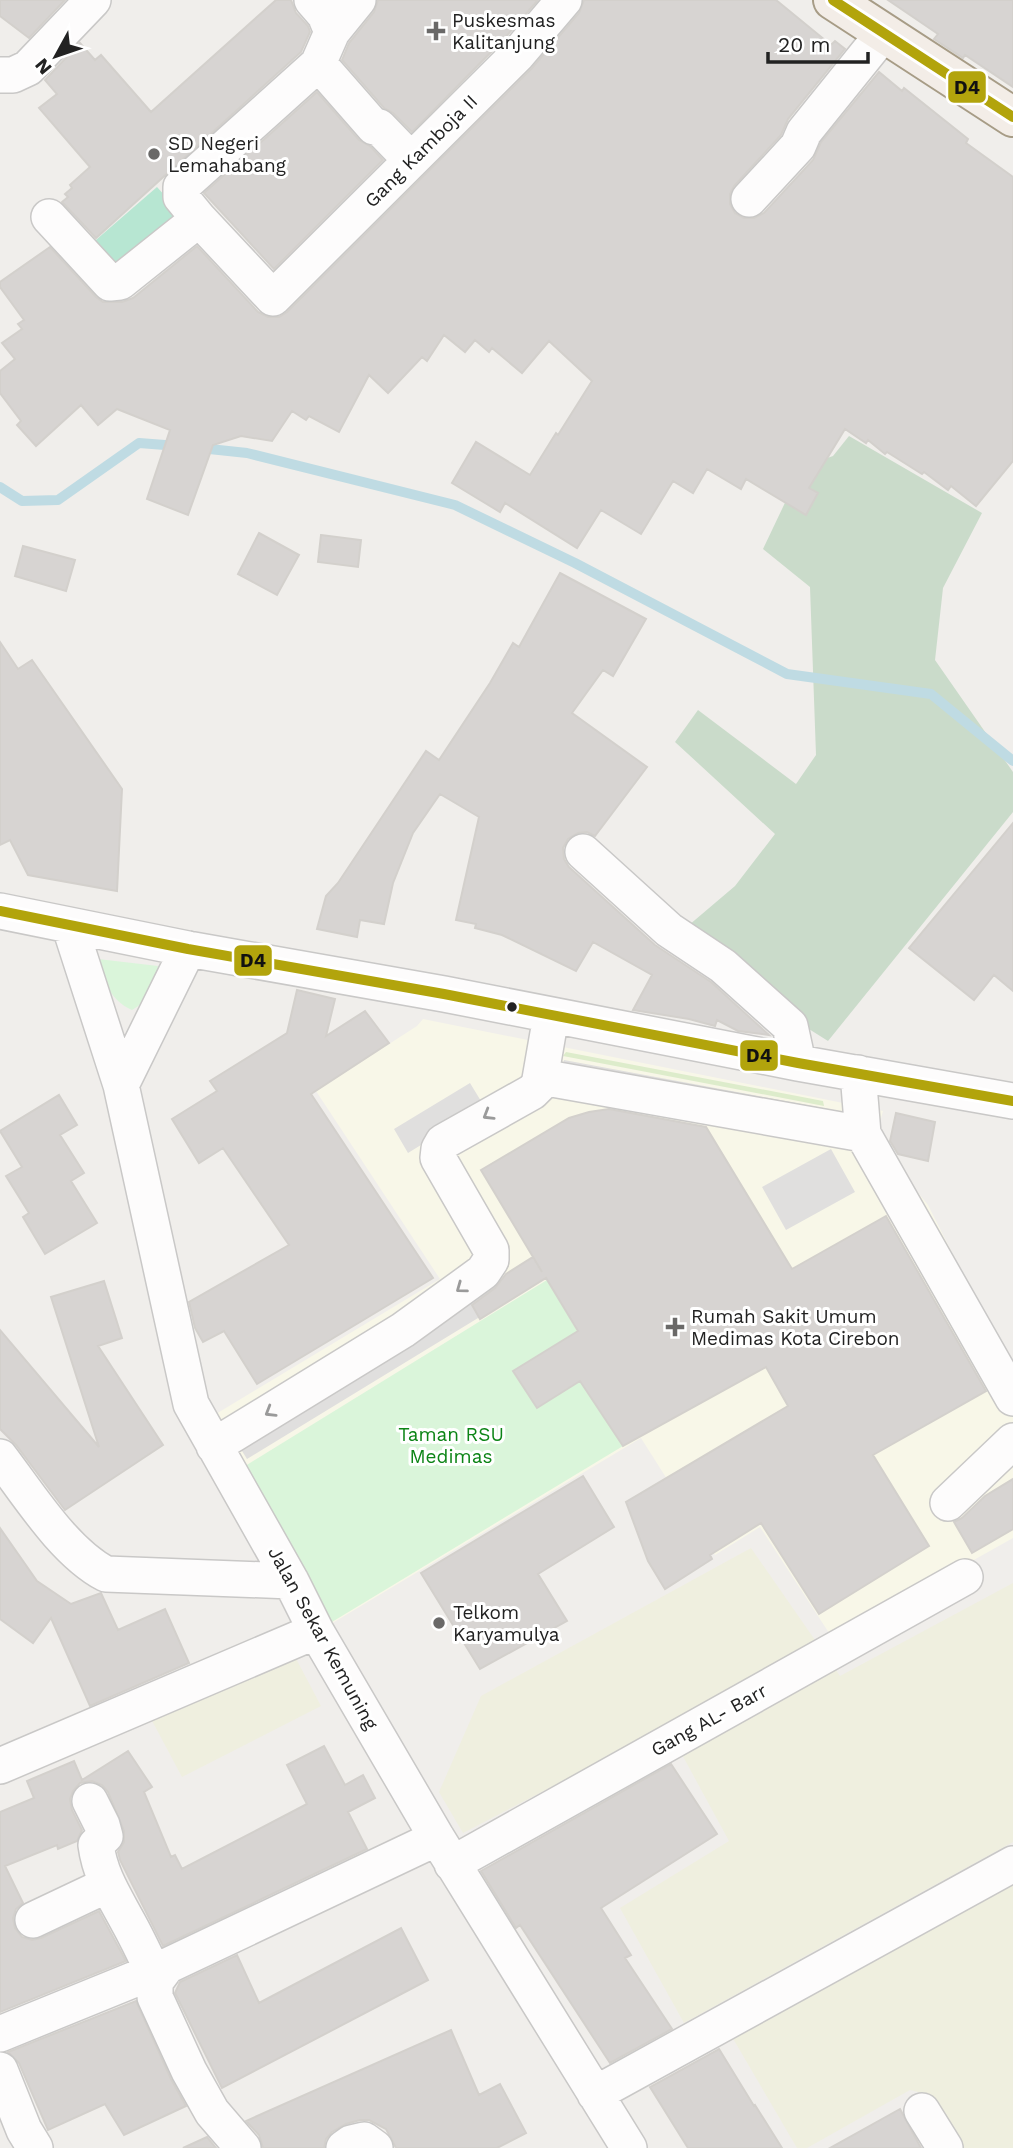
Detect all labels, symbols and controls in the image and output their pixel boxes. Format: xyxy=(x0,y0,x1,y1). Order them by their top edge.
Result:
place label: Puskesmas Kalitanjung xyxy=(452,9,556,54)
north arrow xyxy=(21,21,91,91)
marker: Puskesmas Kalitanjung xyxy=(426,21,446,41)
scale bar xyxy=(768,21,868,65)
text: 20 m xyxy=(778,32,830,57)
text: N xyxy=(30,54,57,79)
line badge: D4 xyxy=(947,70,987,104)
text: D4 xyxy=(954,76,980,99)
street label: Gang Kamboja II xyxy=(360,90,482,212)
place label: SD Negeri Lemahabang xyxy=(168,132,287,177)
marker: SD Negeri Lemahabang xyxy=(146,146,162,162)
line badge: D4 xyxy=(233,944,273,977)
text: D4 xyxy=(240,949,266,972)
unlabelled marker xyxy=(505,1000,519,1014)
line badge: D4 xyxy=(739,1039,779,1072)
text: D4 xyxy=(746,1044,772,1067)
one-way arrow xyxy=(483,1107,496,1120)
one-way arrow xyxy=(456,1280,469,1293)
place label: Rumah Sakit Umum Medimas Kota Cirebon xyxy=(691,1305,900,1350)
marker: Rumah Sakit Umum Medimas Kota Cirebon xyxy=(665,1317,685,1337)
one-way arrow xyxy=(265,1403,278,1416)
park label: Taman RSU Medimas xyxy=(398,1423,504,1468)
street label: Jalan Sekar Kemuning xyxy=(263,1543,383,1734)
place label: Telkom Karyamulya xyxy=(453,1601,560,1646)
marker: Telkom Karyamulya xyxy=(431,1615,447,1631)
street label: Gang AL- Barr xyxy=(647,1679,771,1761)

